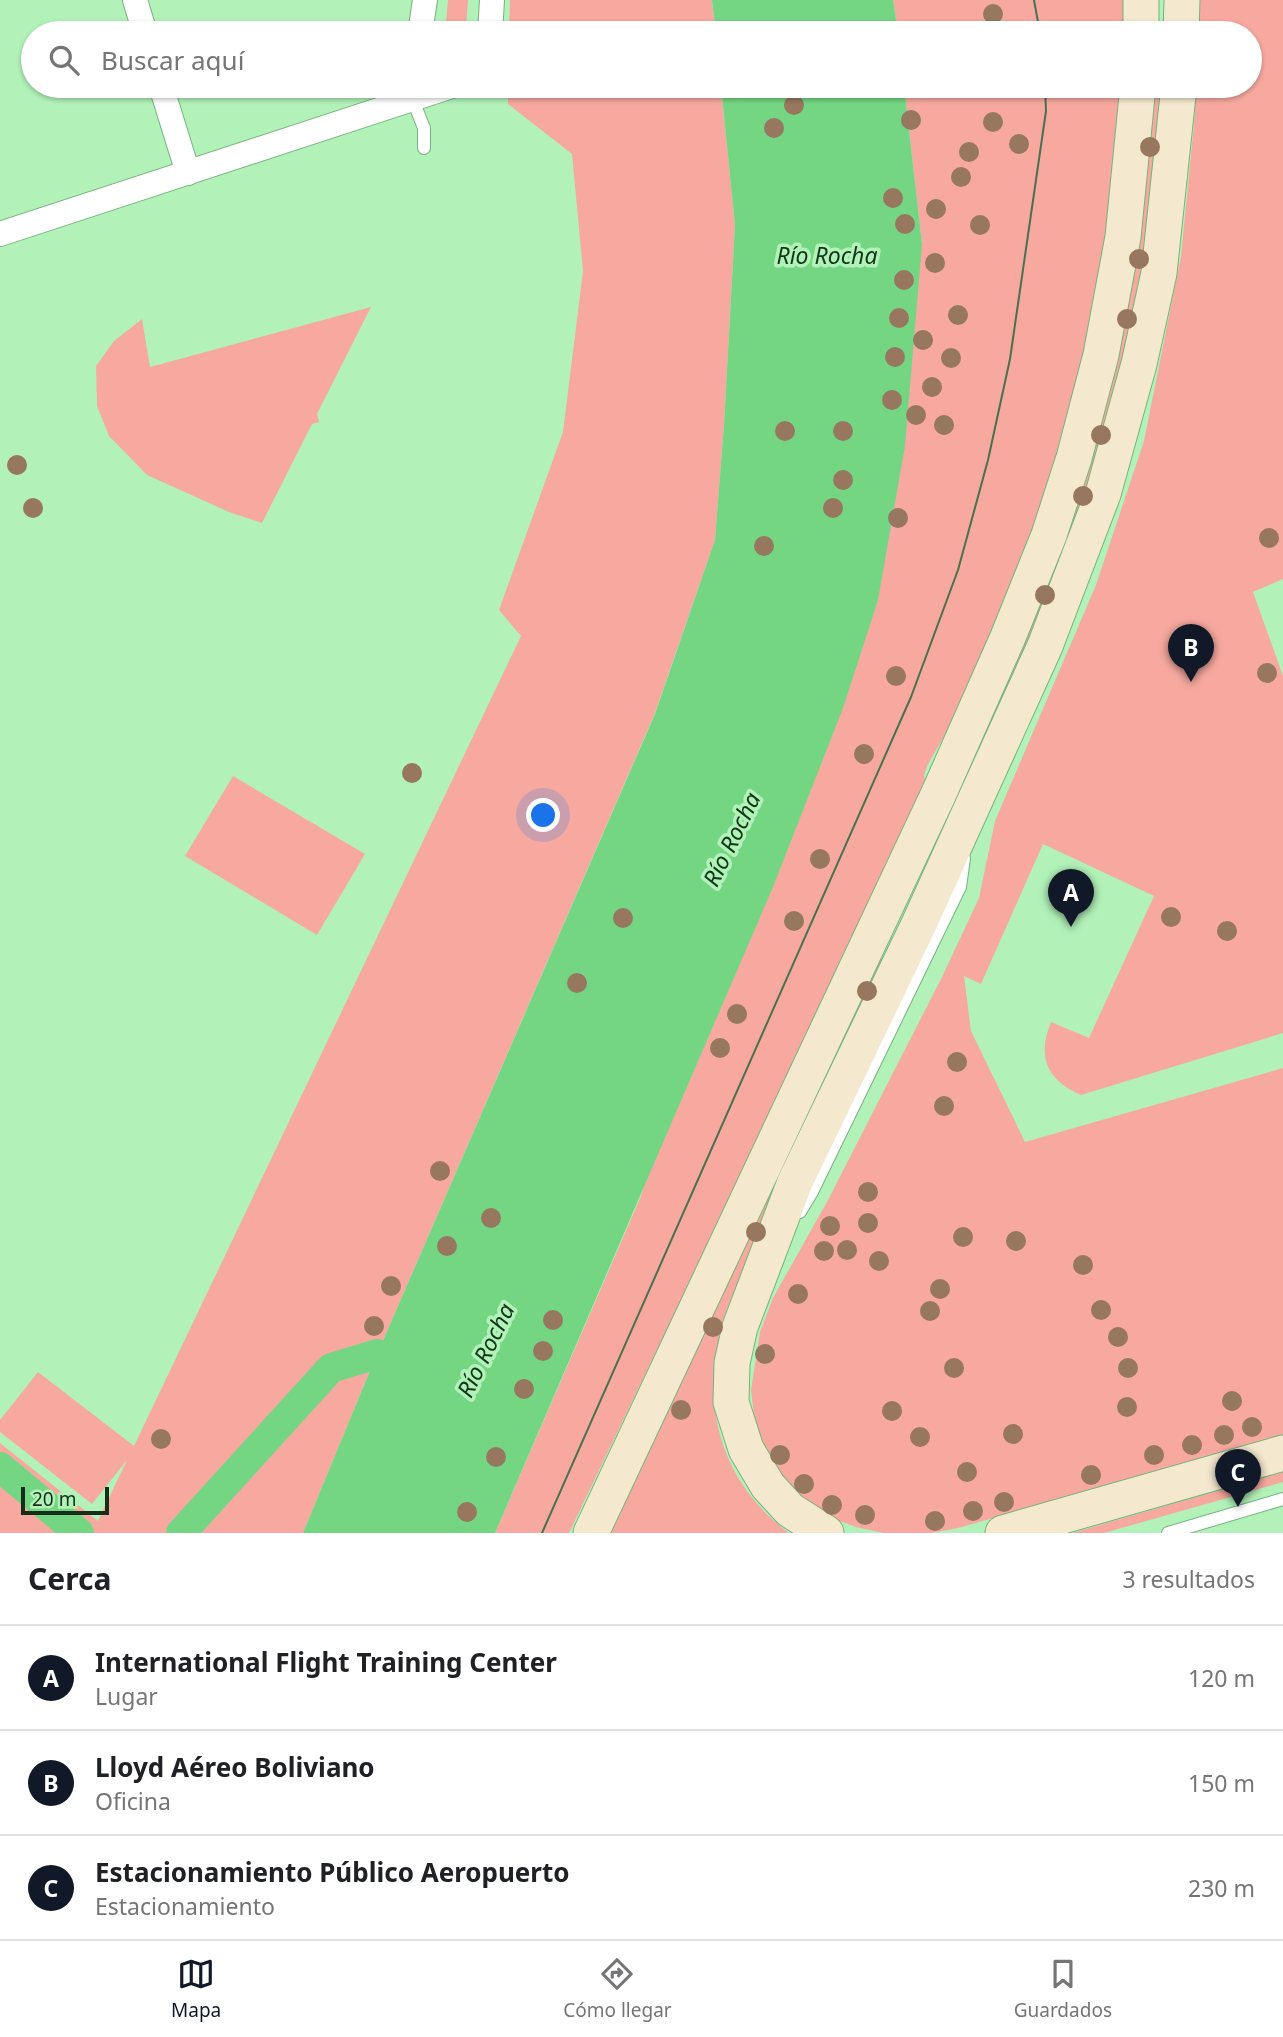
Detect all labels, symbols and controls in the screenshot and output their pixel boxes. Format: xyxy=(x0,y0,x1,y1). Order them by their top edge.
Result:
search box xyxy=(21,21,1262,98)
icon: search xyxy=(45,41,83,79)
text: Buscar aquí xyxy=(101,42,244,78)
water label: Río Rocha xyxy=(777,239,877,271)
pin: B xyxy=(1168,624,1214,682)
water label: Río Rocha xyxy=(694,787,768,891)
your location xyxy=(526,798,560,832)
pin: A xyxy=(1048,869,1094,927)
water label: Río Rocha xyxy=(448,1298,522,1402)
pin: C xyxy=(1215,1449,1261,1507)
scale bar xyxy=(21,1484,108,1516)
text: 20 m xyxy=(32,1486,76,1512)
text: Cerca xyxy=(28,1558,111,1599)
text: 3 resultados xyxy=(1122,1563,1255,1595)
text: International Flight Training Center xyxy=(95,1644,557,1680)
text: A xyxy=(43,1662,59,1694)
text: 120 m xyxy=(1188,1662,1255,1694)
text: Lugar xyxy=(95,1680,158,1712)
text: Lloyd Aéreo Boliviano xyxy=(95,1749,375,1785)
text: B xyxy=(43,1767,59,1799)
text: 150 m xyxy=(1188,1767,1255,1799)
text: Oficina xyxy=(95,1785,171,1817)
text: Estacionamiento Público Aeropuerto xyxy=(95,1854,570,1890)
text: C xyxy=(44,1872,58,1904)
text: 230 m xyxy=(1188,1872,1255,1904)
text: Estacionamiento xyxy=(95,1890,275,1922)
tab: Mapa xyxy=(171,1955,221,2023)
tab: Cómo llegar xyxy=(563,1955,672,2023)
tab: Guardados xyxy=(1014,1955,1112,2023)

